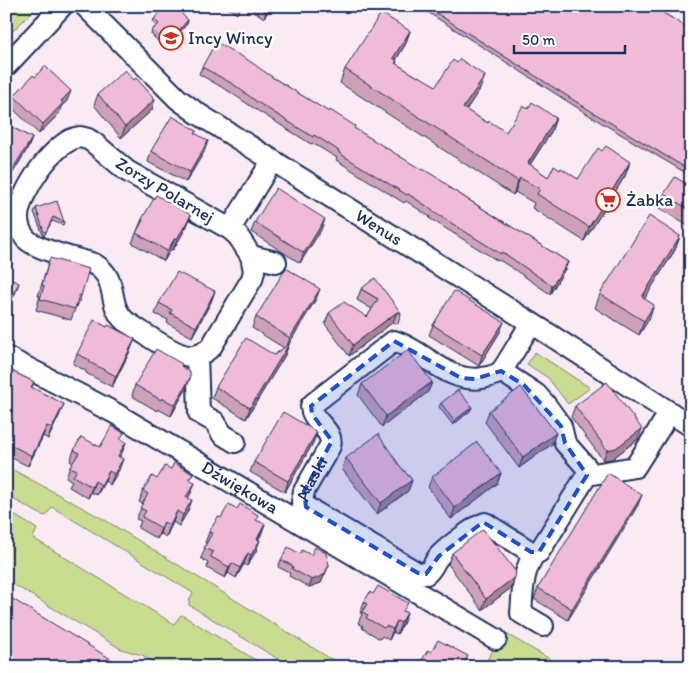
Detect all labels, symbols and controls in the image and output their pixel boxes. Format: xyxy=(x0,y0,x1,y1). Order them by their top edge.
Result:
scale bar xyxy=(514,22,626,54)
school or university icon: Incy Wincy xyxy=(158,25,184,51)
place label: Incy Wincy xyxy=(188,27,273,49)
text: 50 m xyxy=(522,31,555,49)
street label: Zorzy Polarnej xyxy=(112,152,218,228)
supermarket icon: Żabka xyxy=(595,187,621,213)
place label: Żabka xyxy=(626,189,673,211)
street label: Wenus xyxy=(351,204,407,250)
street label: Alaski xyxy=(291,453,332,503)
street label: Dźwiękowa xyxy=(198,456,283,519)

